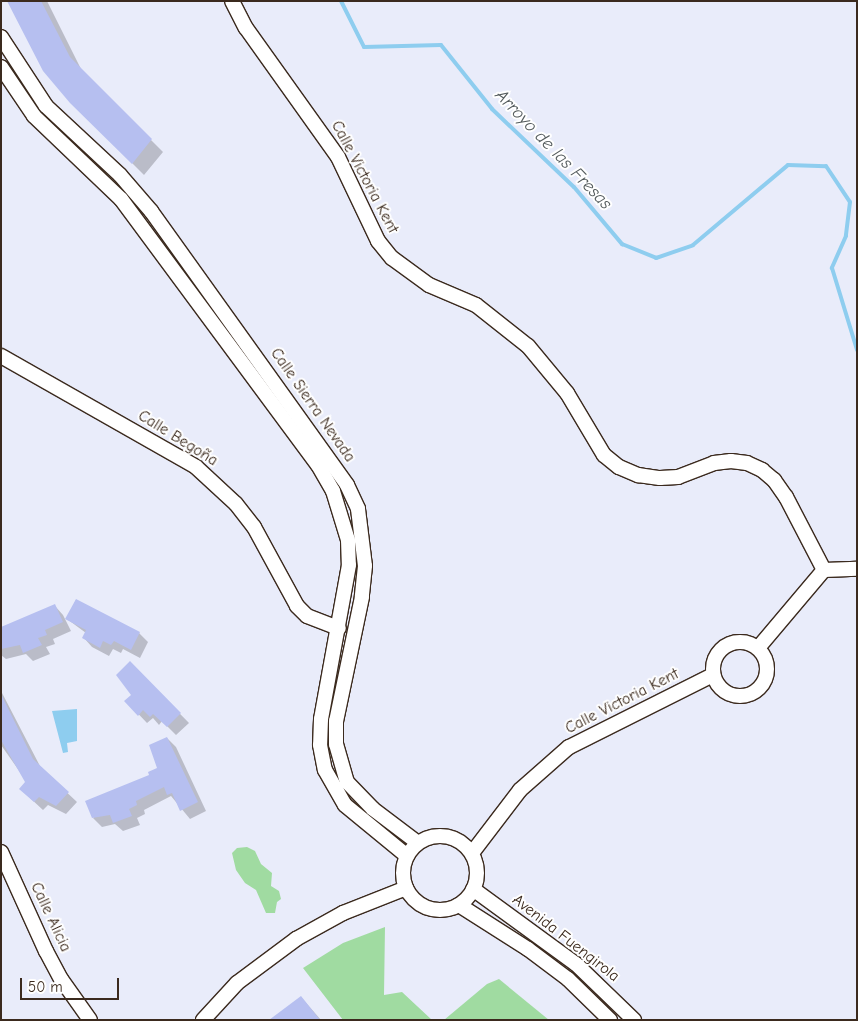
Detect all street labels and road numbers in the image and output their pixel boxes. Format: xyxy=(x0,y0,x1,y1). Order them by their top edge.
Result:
street label: Calle Victoria Kent xyxy=(327,117,403,237)
street label: Calle Sierra Nevada xyxy=(266,344,360,466)
street label: Calle Begoña xyxy=(135,406,221,470)
street label: Calle Victoria Kent xyxy=(562,664,682,738)
street label: Calle Alicia xyxy=(27,879,75,955)
street label: Avenida Fuengirola xyxy=(509,890,623,986)

